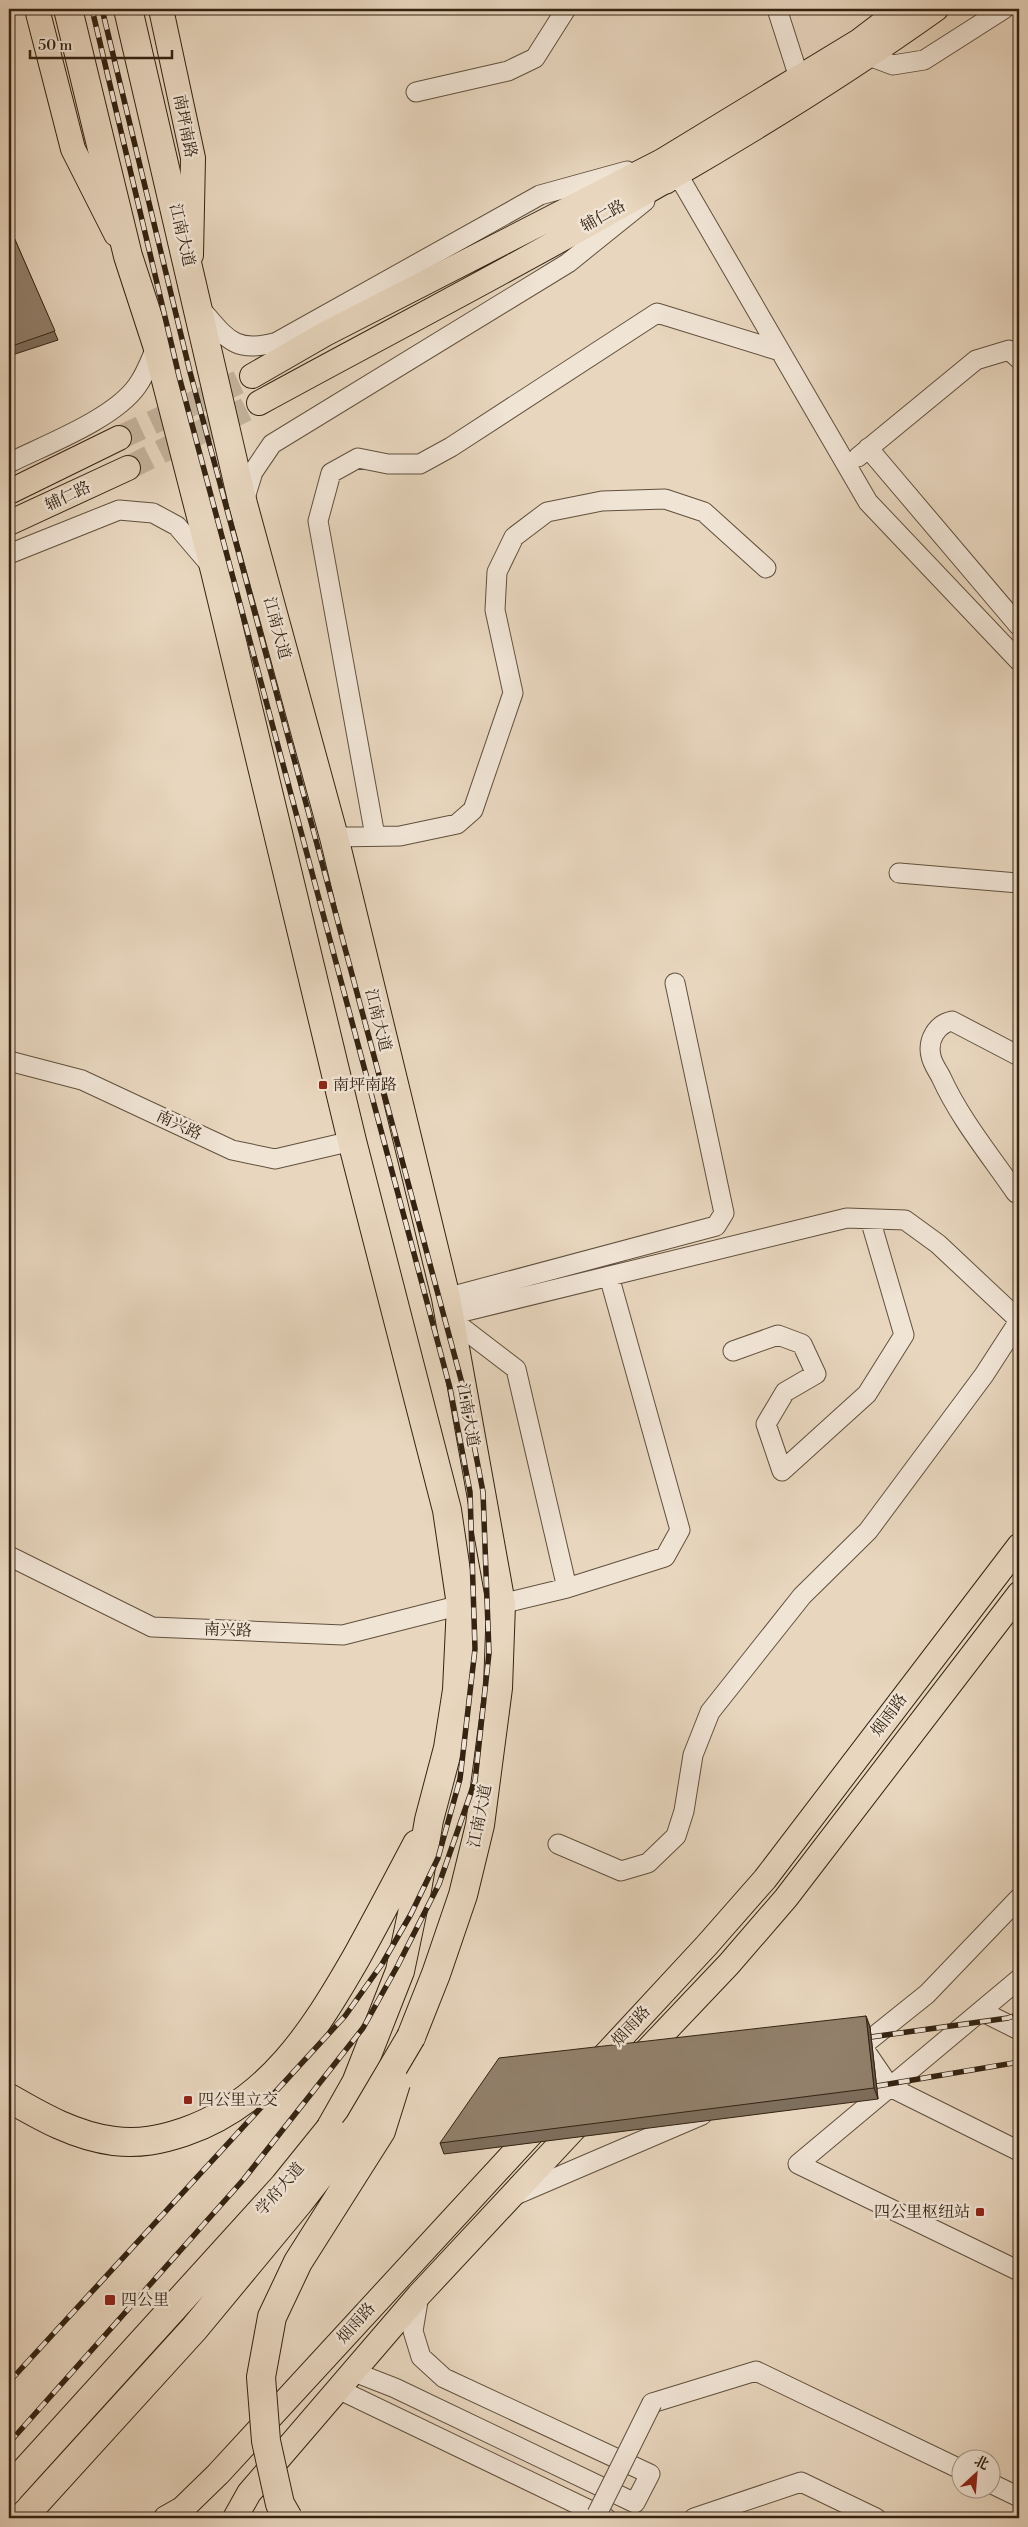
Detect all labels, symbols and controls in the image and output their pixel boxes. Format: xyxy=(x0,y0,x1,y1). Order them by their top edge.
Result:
scale bar xyxy=(30,28,172,60)
text: 50 m xyxy=(38,36,72,55)
street label: 南坪南路 xyxy=(169,93,201,159)
street label: 辅仁路 xyxy=(577,196,629,236)
street label: 江南大道 xyxy=(165,202,199,268)
street label: 辅仁路 xyxy=(42,477,94,515)
street label: 江南大道 xyxy=(259,594,295,662)
street label: 江南大道 xyxy=(361,987,395,1053)
place label: 南坪南路 xyxy=(333,1075,397,1095)
marker: 南坪南路 xyxy=(317,1079,329,1091)
street label: 南兴路 xyxy=(153,1106,205,1144)
street label: 江南大道 xyxy=(453,1382,483,1448)
street label: 南兴路 xyxy=(204,1619,252,1641)
street label: 烟雨路 xyxy=(867,1690,911,1740)
street label: 江南大道 xyxy=(464,1783,496,1849)
street label: 烟雨路 xyxy=(607,2002,655,2050)
place label: 四公里立交 xyxy=(198,2090,278,2110)
marker: 四公里立交 xyxy=(182,2094,194,2106)
street label: 学府大道 xyxy=(251,2158,309,2220)
place label: 四公里枢纽站 xyxy=(874,2202,970,2222)
marker: 四公里枢纽站 xyxy=(974,2206,986,2218)
place label: 四公里 xyxy=(121,2290,169,2310)
marker: 四公里 xyxy=(103,2293,117,2307)
street label: 烟雨路 xyxy=(333,2298,379,2348)
north arrow xyxy=(950,2450,1000,2500)
text: 北 xyxy=(971,2452,991,2474)

